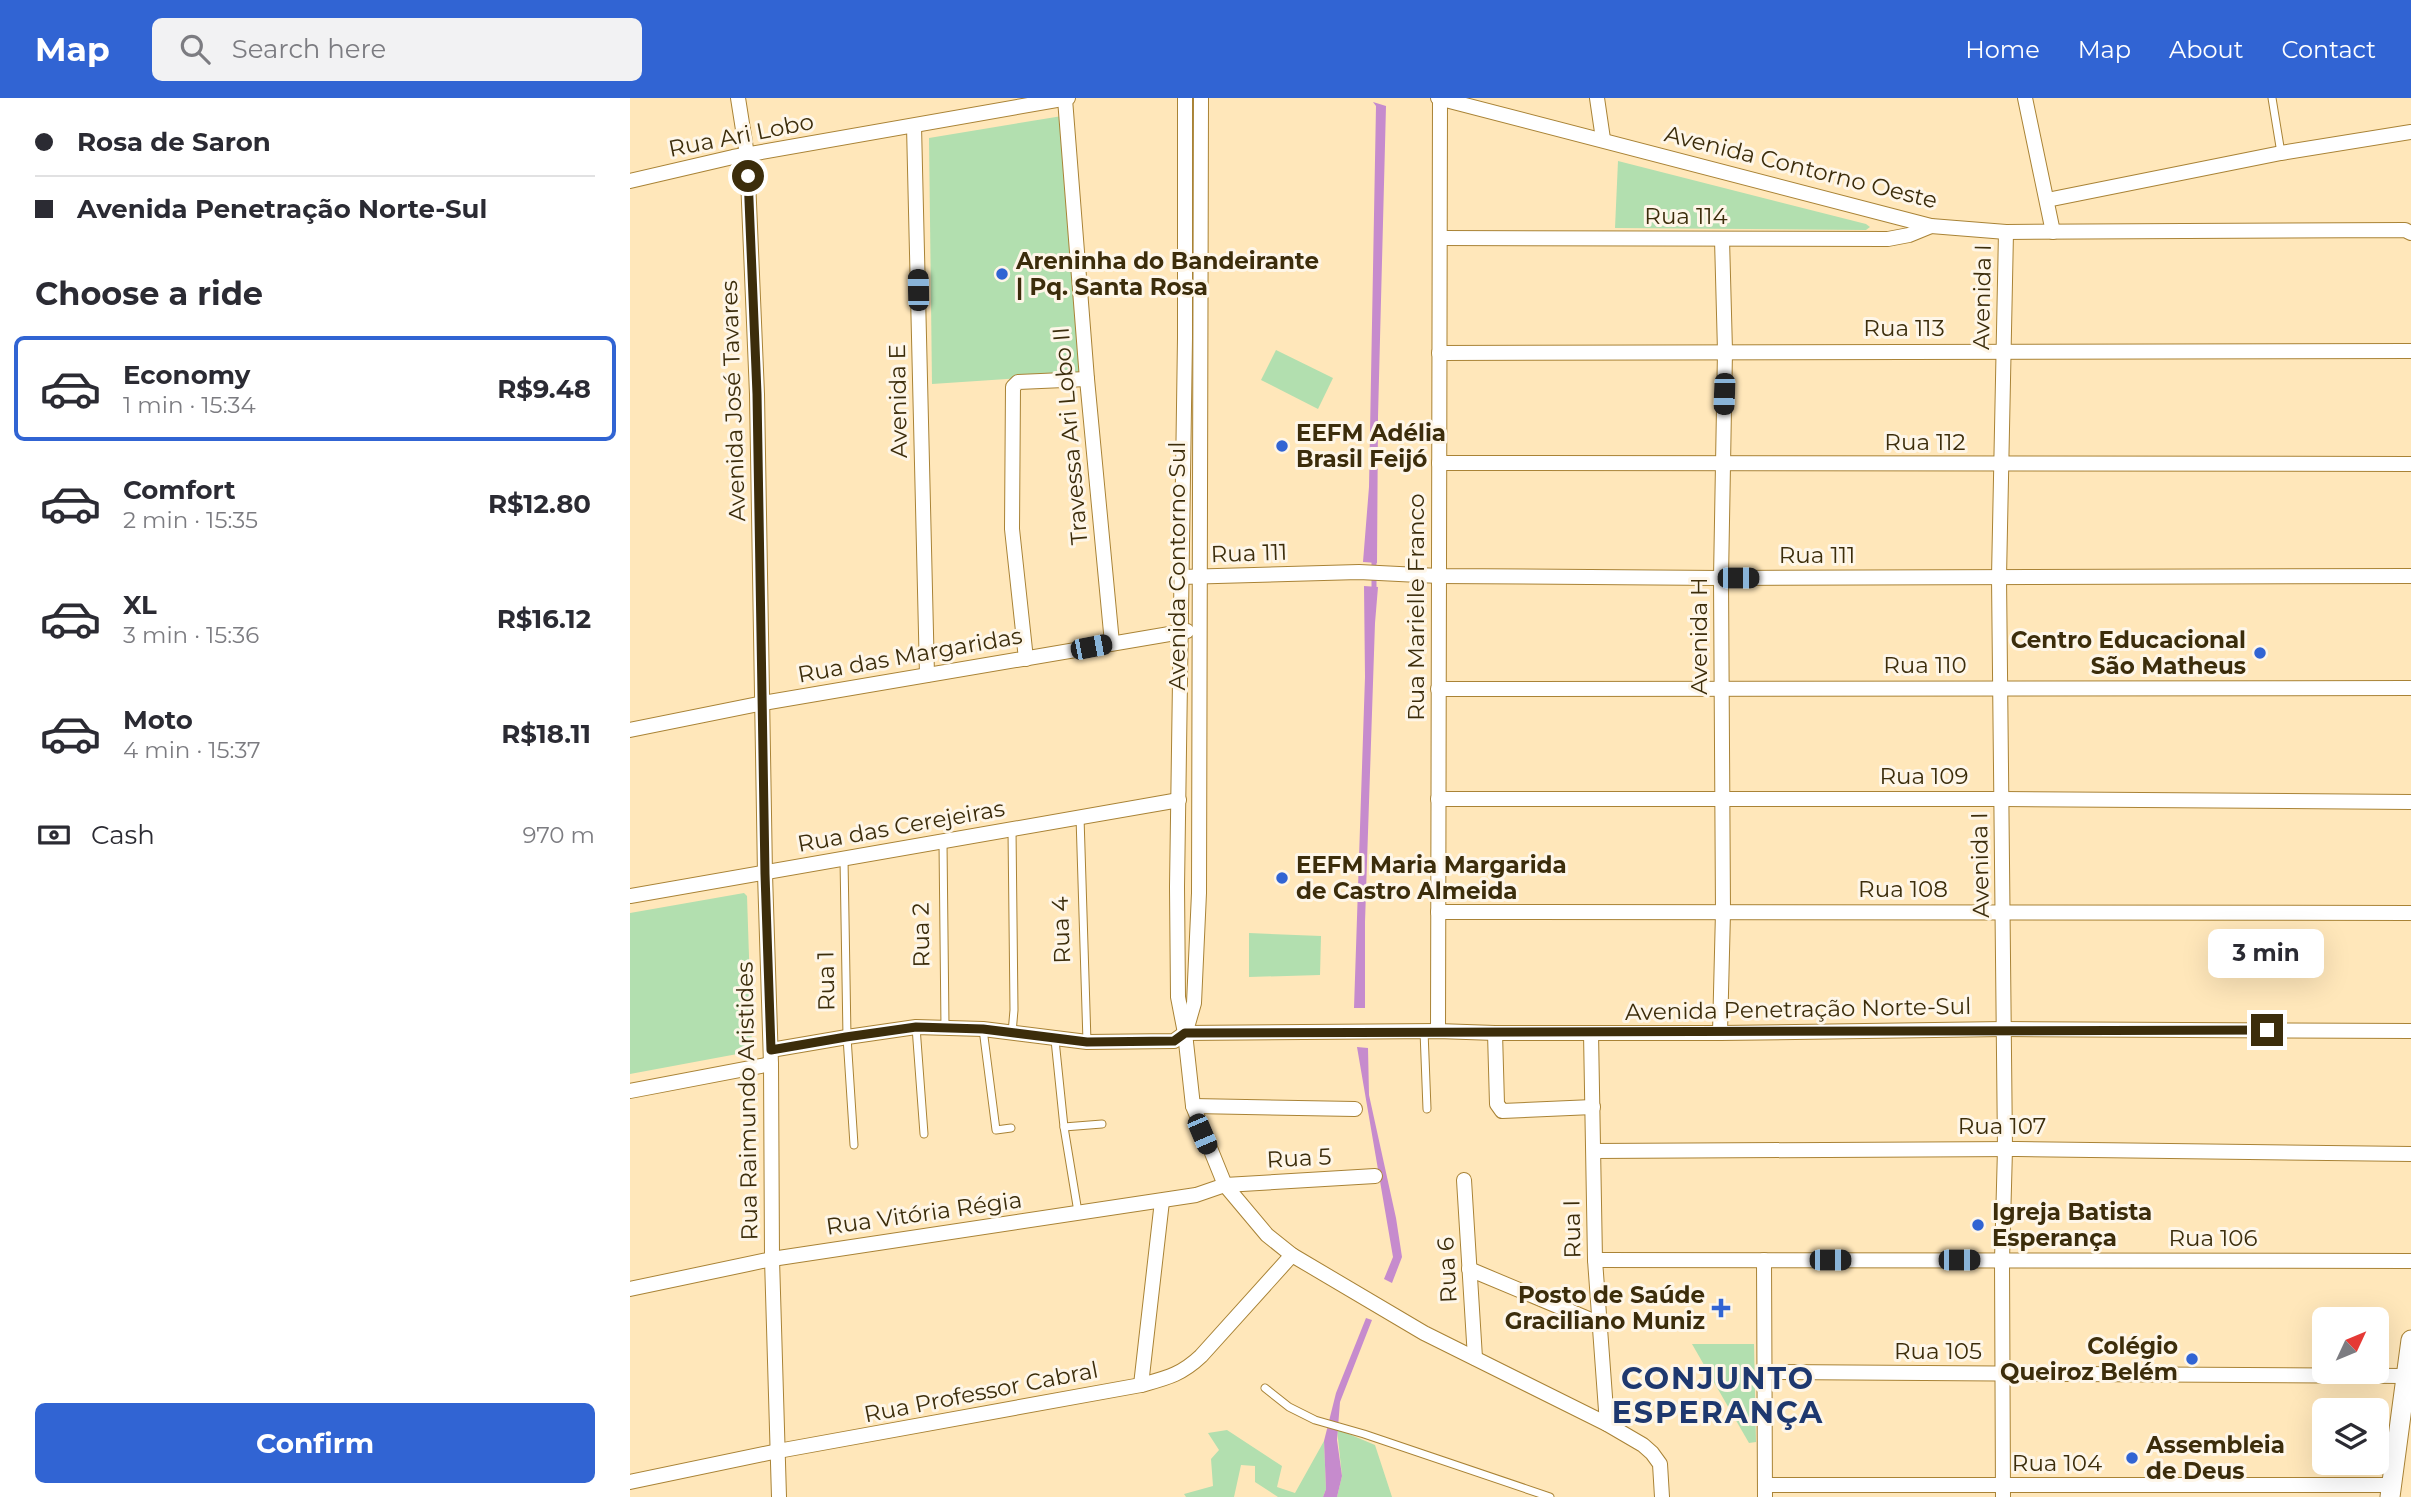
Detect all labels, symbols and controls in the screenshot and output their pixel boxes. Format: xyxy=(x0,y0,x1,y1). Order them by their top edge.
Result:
search box xyxy=(152,18,642,81)
text: Map xyxy=(35,29,110,69)
icon: search xyxy=(176,30,214,68)
text: Search here xyxy=(232,33,386,65)
text: Home xyxy=(1965,35,2040,64)
text: Map xyxy=(2078,35,2131,64)
text: About xyxy=(2169,35,2243,64)
text: Contact xyxy=(2281,35,2376,64)
street label: Rua Ari Lobo xyxy=(666,107,816,163)
street label: Avenida Contorno Oeste xyxy=(1662,120,1940,214)
text: Rosa de Saron xyxy=(77,126,271,158)
route start xyxy=(732,160,764,192)
text: Avenida Penetração Norte-Sul xyxy=(77,193,487,225)
street label: Rua 114 xyxy=(1644,202,1728,230)
street label: Avenida I xyxy=(1967,244,1997,350)
place label: Areninha do Bandeirante | Pq. Santa Rosa xyxy=(1015,247,1319,301)
marker: Areninha do Bandeirante | Pq. Santa Rosa xyxy=(994,266,1010,282)
car xyxy=(908,269,929,311)
text: Choose a ride xyxy=(35,274,263,313)
street label: Avenida José Tavares xyxy=(715,280,751,522)
street label: Rua 113 xyxy=(1863,314,1945,342)
street label: Travessa Ari Lobo II xyxy=(1047,326,1093,546)
street label: Avenida E xyxy=(883,344,913,458)
icon: car xyxy=(39,357,102,420)
text: Economy xyxy=(123,359,250,391)
text: R$9.48 xyxy=(497,373,591,405)
car xyxy=(1713,373,1736,415)
text: 1 min · 15:34 xyxy=(123,391,256,419)
place label: EEFM Adélia Brasil Feijó xyxy=(1296,419,1446,473)
street label: Rua 112 xyxy=(1884,428,1966,456)
marker: EEFM Adélia Brasil Feijó xyxy=(1274,438,1290,454)
street label: Avenida Contorno Sul xyxy=(1163,442,1191,690)
icon: car xyxy=(39,472,102,535)
text: Comfort xyxy=(123,474,235,506)
text: R$12.80 xyxy=(488,488,591,520)
street label: Rua Marielle Franco xyxy=(1402,493,1430,721)
text: 2 min · 15:35 xyxy=(123,506,258,534)
street label: Rua 111 xyxy=(1210,538,1288,568)
street label: Rua 111 xyxy=(1779,541,1855,569)
car xyxy=(1718,568,1760,589)
street label: Avenida H xyxy=(1685,577,1713,695)
icon: car xyxy=(39,587,102,650)
text: XL xyxy=(123,589,157,621)
text: R$16.12 xyxy=(497,603,591,635)
text: 3 min · 15:36 xyxy=(123,621,259,649)
street label: Rua das Margaridas xyxy=(796,621,1024,689)
place label: Centro Educacional São Matheus xyxy=(2011,626,2246,680)
car xyxy=(1069,633,1114,661)
marker: Centro Educacional São Matheus xyxy=(2252,645,2268,661)
street label: Rua 110 xyxy=(1883,651,1967,679)
icon: car xyxy=(39,702,102,765)
text: Moto xyxy=(123,704,193,736)
text: R$18.11 xyxy=(501,718,591,750)
text: 4 min · 15:37 xyxy=(123,736,261,764)
street label: Rua 109 xyxy=(1879,762,1969,790)
street label: Rua das Cerejeiras xyxy=(795,794,1007,858)
street label: Avenida I xyxy=(1965,812,1995,918)
icon: cash xyxy=(35,816,73,854)
text: Cash xyxy=(91,819,155,851)
text: 970 m xyxy=(522,821,595,849)
place label: EEFM Maria Margarida de Castro Almeida xyxy=(1296,851,1567,905)
marker: EEFM Maria Margarida de Castro Almeida xyxy=(1274,870,1290,886)
street label: Rua 108 xyxy=(1858,875,1948,903)
street label: Rua 4 xyxy=(1046,896,1076,964)
street label: Rua 2 xyxy=(906,902,936,968)
callout: 3 min xyxy=(2209,928,2325,978)
text: 3 min xyxy=(2232,939,2300,967)
street label: Rua 1 xyxy=(811,951,841,1011)
street label: Rua Raimundo Aristides xyxy=(731,961,763,1241)
street label: Avenida Penetração Norte-Sul xyxy=(1625,992,1971,1026)
route end xyxy=(2251,1014,2283,1046)
car xyxy=(1185,1111,1220,1157)
street label: Rua 107 xyxy=(1958,1112,2046,1140)
street label: Rua 5 xyxy=(1266,1142,1332,1174)
street label: Rua Vitória Régia xyxy=(824,1185,1024,1241)
place label: Igreja Batista Esperança xyxy=(1992,1198,2152,1252)
street label: Rua I xyxy=(1557,1199,1587,1259)
marker: Igreja Batista Esperança xyxy=(1970,1217,1986,1233)
street label: Rua 106 xyxy=(2168,1224,2258,1252)
street label: Rua 6 xyxy=(1431,1236,1463,1304)
car xyxy=(1810,1250,1852,1271)
car xyxy=(1939,1250,1981,1271)
place label: Posto de Saúde Graciliano Muniz xyxy=(1505,1281,1705,1335)
marker: Posto de Saúde Graciliano Muniz xyxy=(1711,1298,1731,1318)
north arrow xyxy=(2312,1307,2389,1384)
map controls xyxy=(2312,1307,2389,1475)
place label: Colégio Queiroz Belém xyxy=(2000,1332,2178,1386)
street label: Rua 105 xyxy=(1894,1337,1982,1365)
marker: Colégio Queiroz Belém xyxy=(2184,1351,2200,1367)
street label: Rua Professor Cabral xyxy=(862,1356,1100,1428)
district label: CONJUNTO ESPERANÇA xyxy=(1612,1360,1824,1431)
button: layers xyxy=(2312,1398,2389,1475)
button: Confirm xyxy=(35,1403,595,1483)
place label: Assembleia de Deus xyxy=(2145,1431,2285,1485)
street label: Rua 104 xyxy=(2012,1449,2102,1477)
marker: Assembleia de Deus xyxy=(2124,1450,2140,1466)

